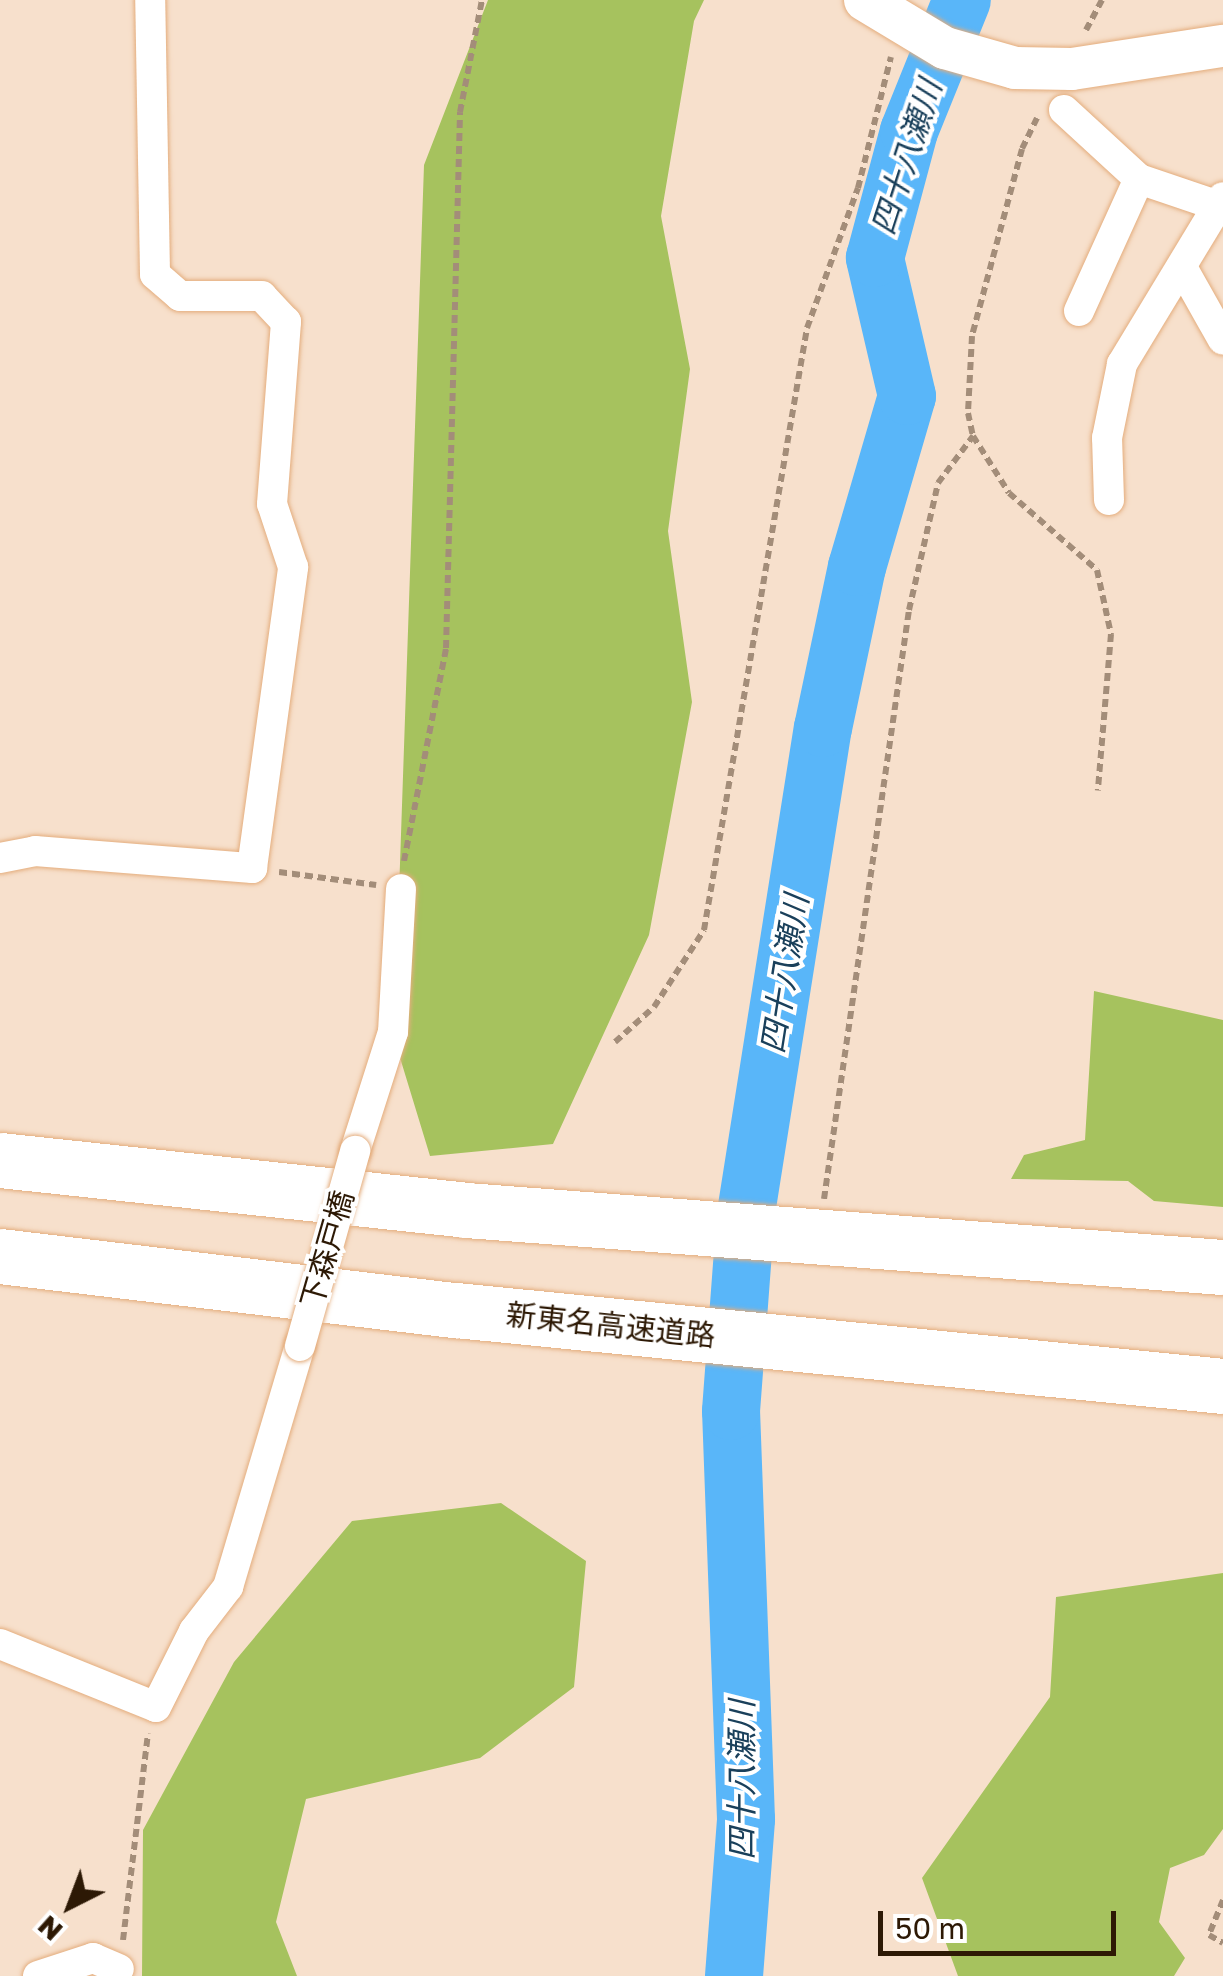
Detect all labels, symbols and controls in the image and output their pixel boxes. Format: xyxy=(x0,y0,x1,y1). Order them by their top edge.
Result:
water label: 四十八瀬川 xyxy=(863,75,949,239)
water label: 四十八瀬川 xyxy=(753,892,815,1056)
street label: 下森戸橋 xyxy=(293,1186,361,1312)
street label: 新東名高速道路 xyxy=(505,1296,717,1354)
water label: 四十八瀬川 xyxy=(722,1700,760,1860)
north arrow xyxy=(20,1856,120,1956)
scale bar xyxy=(883,1891,1120,1953)
text: N xyxy=(31,1909,69,1948)
text: 50 m xyxy=(895,1910,965,1946)

